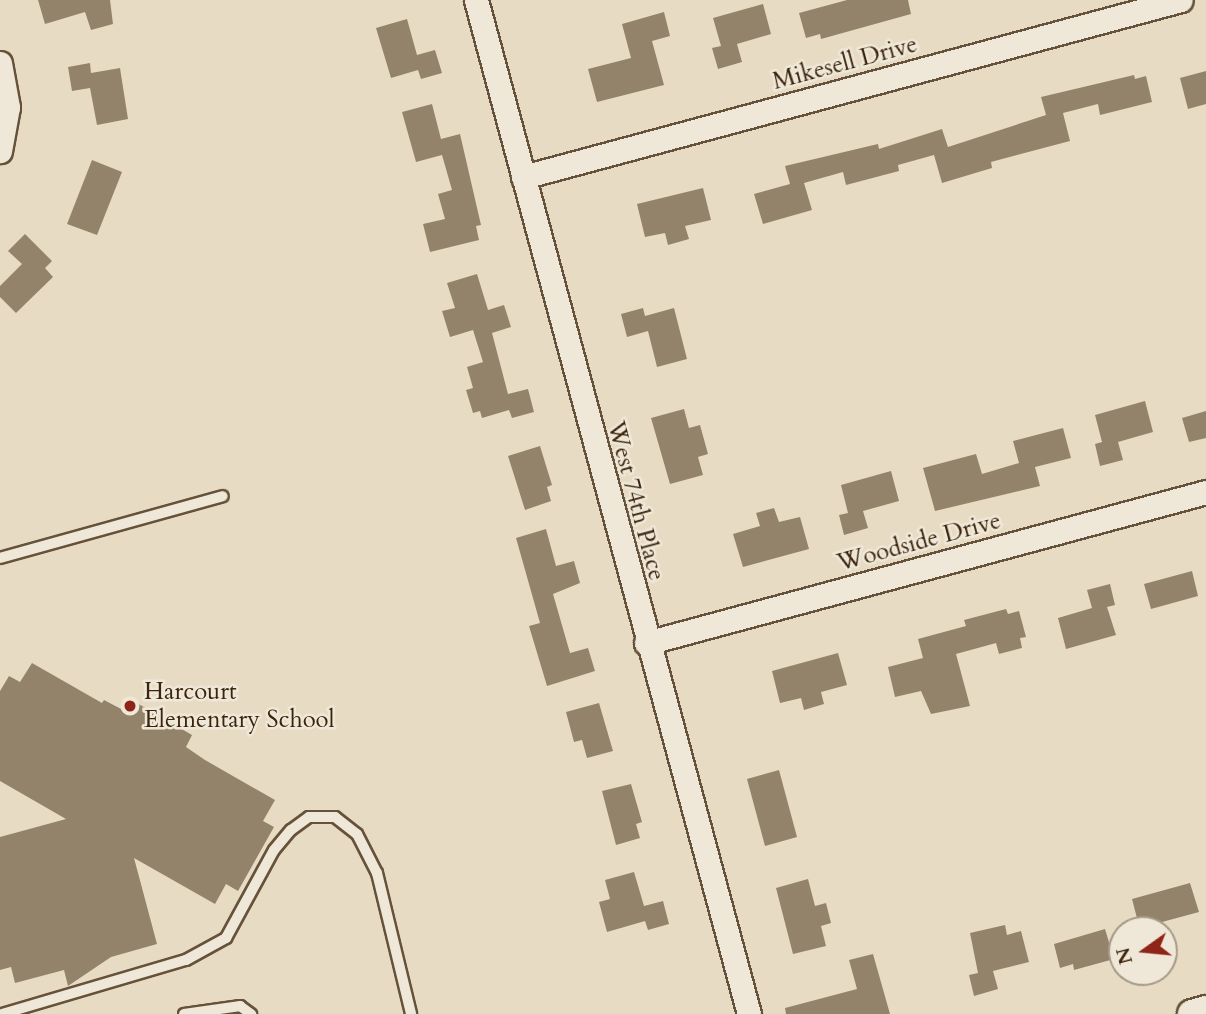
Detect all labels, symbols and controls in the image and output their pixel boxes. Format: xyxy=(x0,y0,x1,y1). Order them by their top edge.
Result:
street label: Mikesell Drive xyxy=(769,30,921,96)
street label: West 74th Place xyxy=(601,418,671,584)
street label: Woodside Drive xyxy=(834,506,1004,578)
place label: Harcourt Elementary School xyxy=(144,678,335,734)
marker: Harcourt Elementary School xyxy=(122,698,138,714)
north arrow xyxy=(1108,916,1178,986)
text: N xyxy=(1110,945,1139,967)

